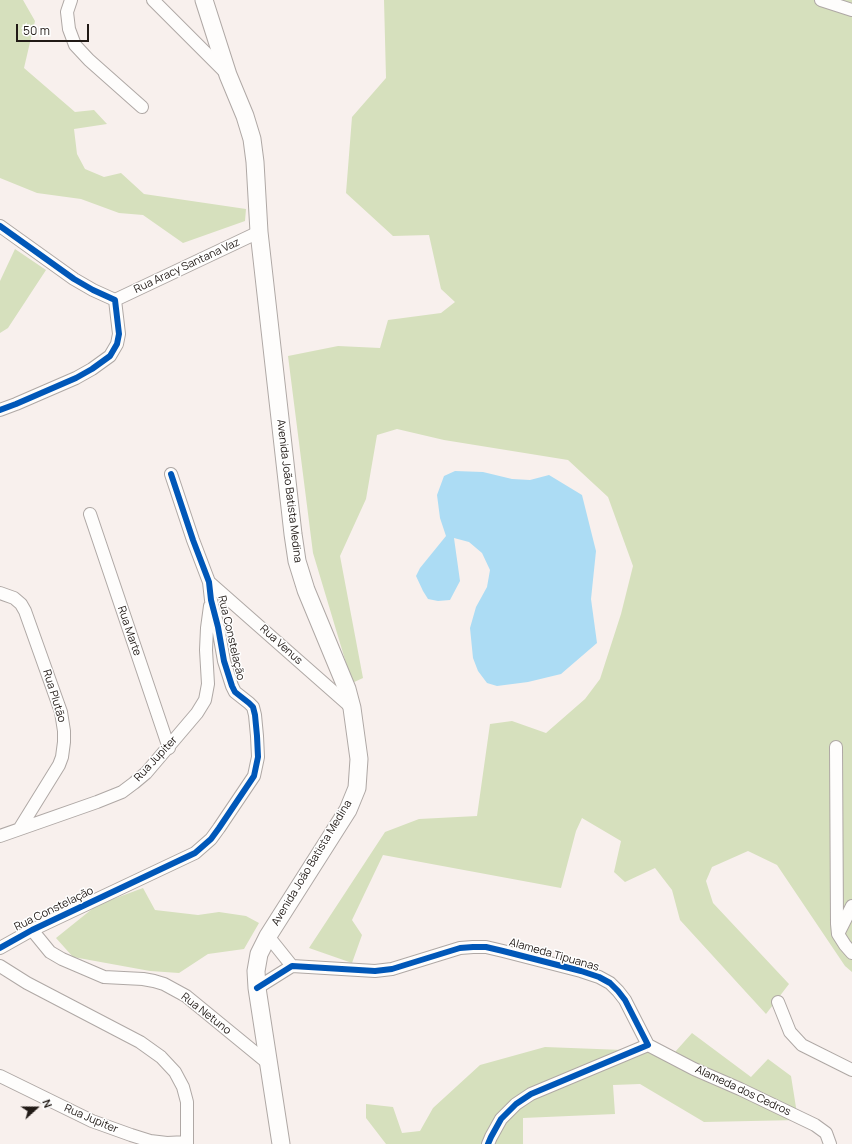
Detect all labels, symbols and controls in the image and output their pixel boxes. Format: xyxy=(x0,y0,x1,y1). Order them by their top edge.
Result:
scale bar xyxy=(18,16,91,42)
text: 50 m xyxy=(23,22,50,39)
street label: Rua Aracy Santana Vaz xyxy=(132,236,242,296)
street label: Avenida João Batista Medina xyxy=(274,419,304,563)
street label: Rua Constelação xyxy=(215,594,247,682)
street label: Rua Marte xyxy=(114,604,144,658)
street label: Rua Venus xyxy=(257,622,305,668)
street label: Rua Plutão xyxy=(40,668,68,724)
street label: Rua Jupiter xyxy=(132,734,180,784)
street label: Avenida João Batista Medina xyxy=(269,798,355,928)
street label: Rua Constelação xyxy=(12,884,96,934)
street label: Alameda Tipuanas xyxy=(508,936,600,974)
street label: Rua Netuno xyxy=(178,990,234,1038)
street label: Alameda dos Cedros xyxy=(693,1063,793,1119)
north arrow xyxy=(16,1088,56,1128)
text: N xyxy=(39,1097,56,1110)
street label: Rua Jupiter xyxy=(62,1102,120,1136)

